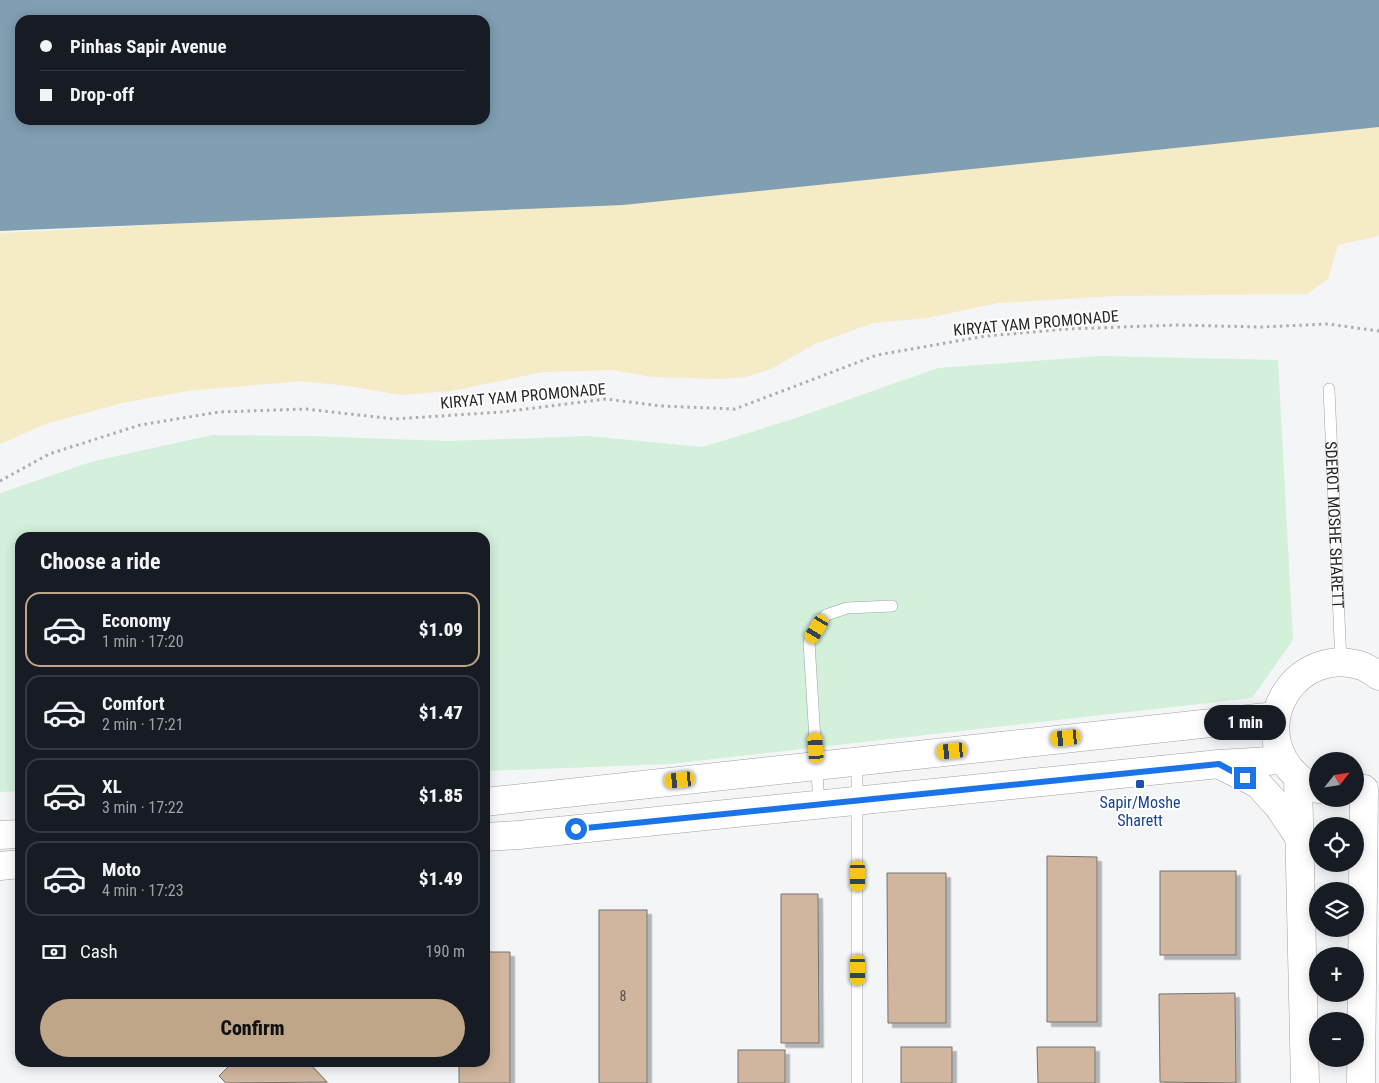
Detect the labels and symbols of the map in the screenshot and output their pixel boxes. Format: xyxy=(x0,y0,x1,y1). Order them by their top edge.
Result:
street label: KIRYAT YAM PROMONADE xyxy=(952,306,1120,340)
street label: KIRYAT YAM PROMONADE xyxy=(439,379,607,413)
street label: SDEROT MOSHE SHARETT xyxy=(1322,441,1348,609)
car xyxy=(802,612,831,646)
callout: 1 min xyxy=(1204,706,1286,740)
car xyxy=(1050,729,1081,747)
car xyxy=(807,733,824,763)
car xyxy=(936,742,967,760)
north arrow xyxy=(1309,752,1364,808)
route end xyxy=(1234,767,1256,789)
car xyxy=(664,771,695,789)
marker: Sapir/Moshe Sharett xyxy=(1134,778,1146,790)
place label: Sapir/Moshe Sharett xyxy=(1100,793,1180,830)
route start xyxy=(565,818,587,840)
car xyxy=(850,861,865,891)
car xyxy=(850,955,865,985)
house number: 8 xyxy=(620,988,627,1004)

